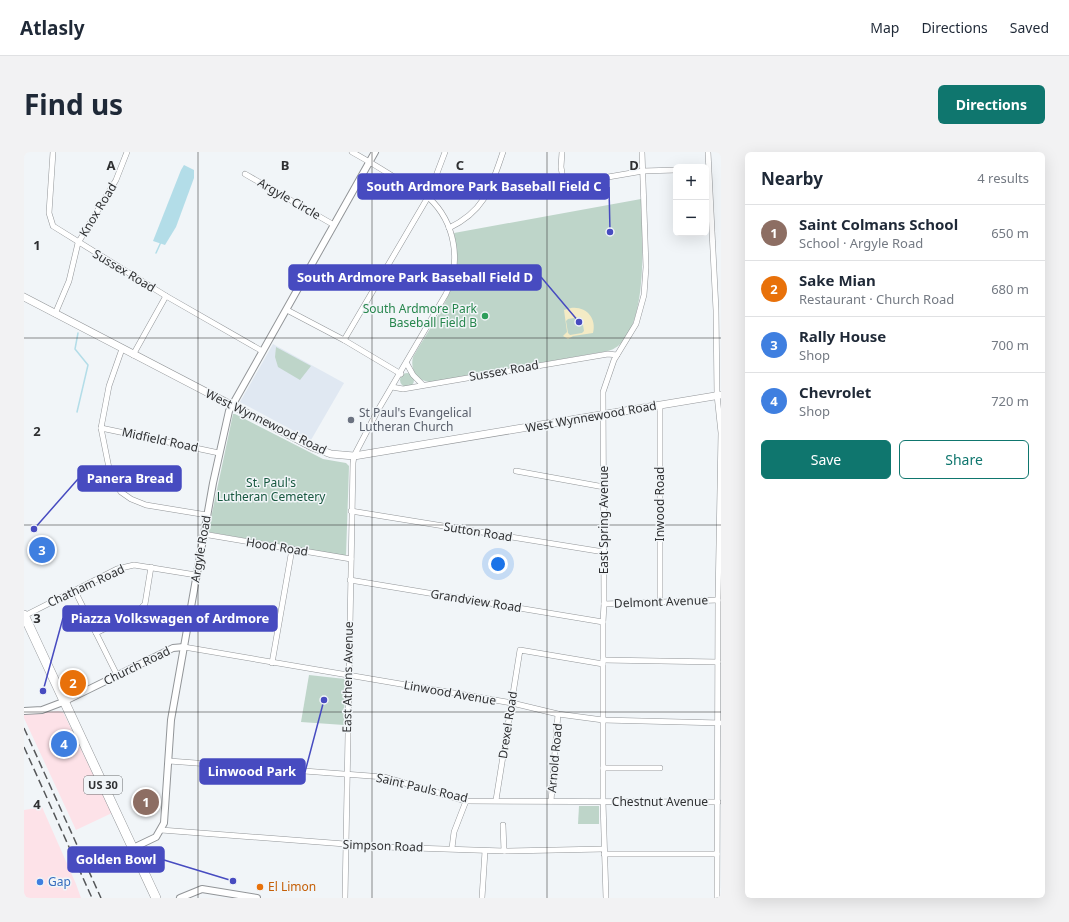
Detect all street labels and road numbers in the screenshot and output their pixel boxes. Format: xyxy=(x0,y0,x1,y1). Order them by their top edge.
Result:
street label: Argyle Circle xyxy=(255,174,324,224)
street label: Knox Road xyxy=(75,180,120,240)
street label: Sussex Road xyxy=(90,245,159,296)
street label: Sussex Road xyxy=(468,356,540,385)
street label: West Wynnewood Road xyxy=(203,385,330,458)
street label: West Wynnewood Road xyxy=(524,397,658,436)
street label: Midfield Road xyxy=(120,423,200,456)
street label: East Spring Avenue xyxy=(595,465,612,574)
street label: Inwood Road xyxy=(651,467,668,541)
street label: Argyle Road xyxy=(186,514,215,584)
street label: Sutton Road xyxy=(443,518,514,545)
street label: Hood Road xyxy=(245,533,309,560)
street label: Chatham Road xyxy=(44,560,127,611)
street label: Grandview Road xyxy=(429,585,523,616)
street label: Delmont Avenue xyxy=(614,591,709,612)
street label: East Athens Avenue xyxy=(338,621,357,733)
street label: Church Road xyxy=(101,642,173,689)
street label: Linwood Avenue xyxy=(403,676,498,709)
street label: Drexel Road xyxy=(494,690,521,760)
street label: Arnold Road xyxy=(543,722,566,793)
street label: Saint Pauls Road xyxy=(375,769,470,806)
road number: US 30 xyxy=(84,776,122,794)
street label: Chestnut Avenue xyxy=(612,793,708,810)
street label: Simpson Road xyxy=(342,836,424,855)

